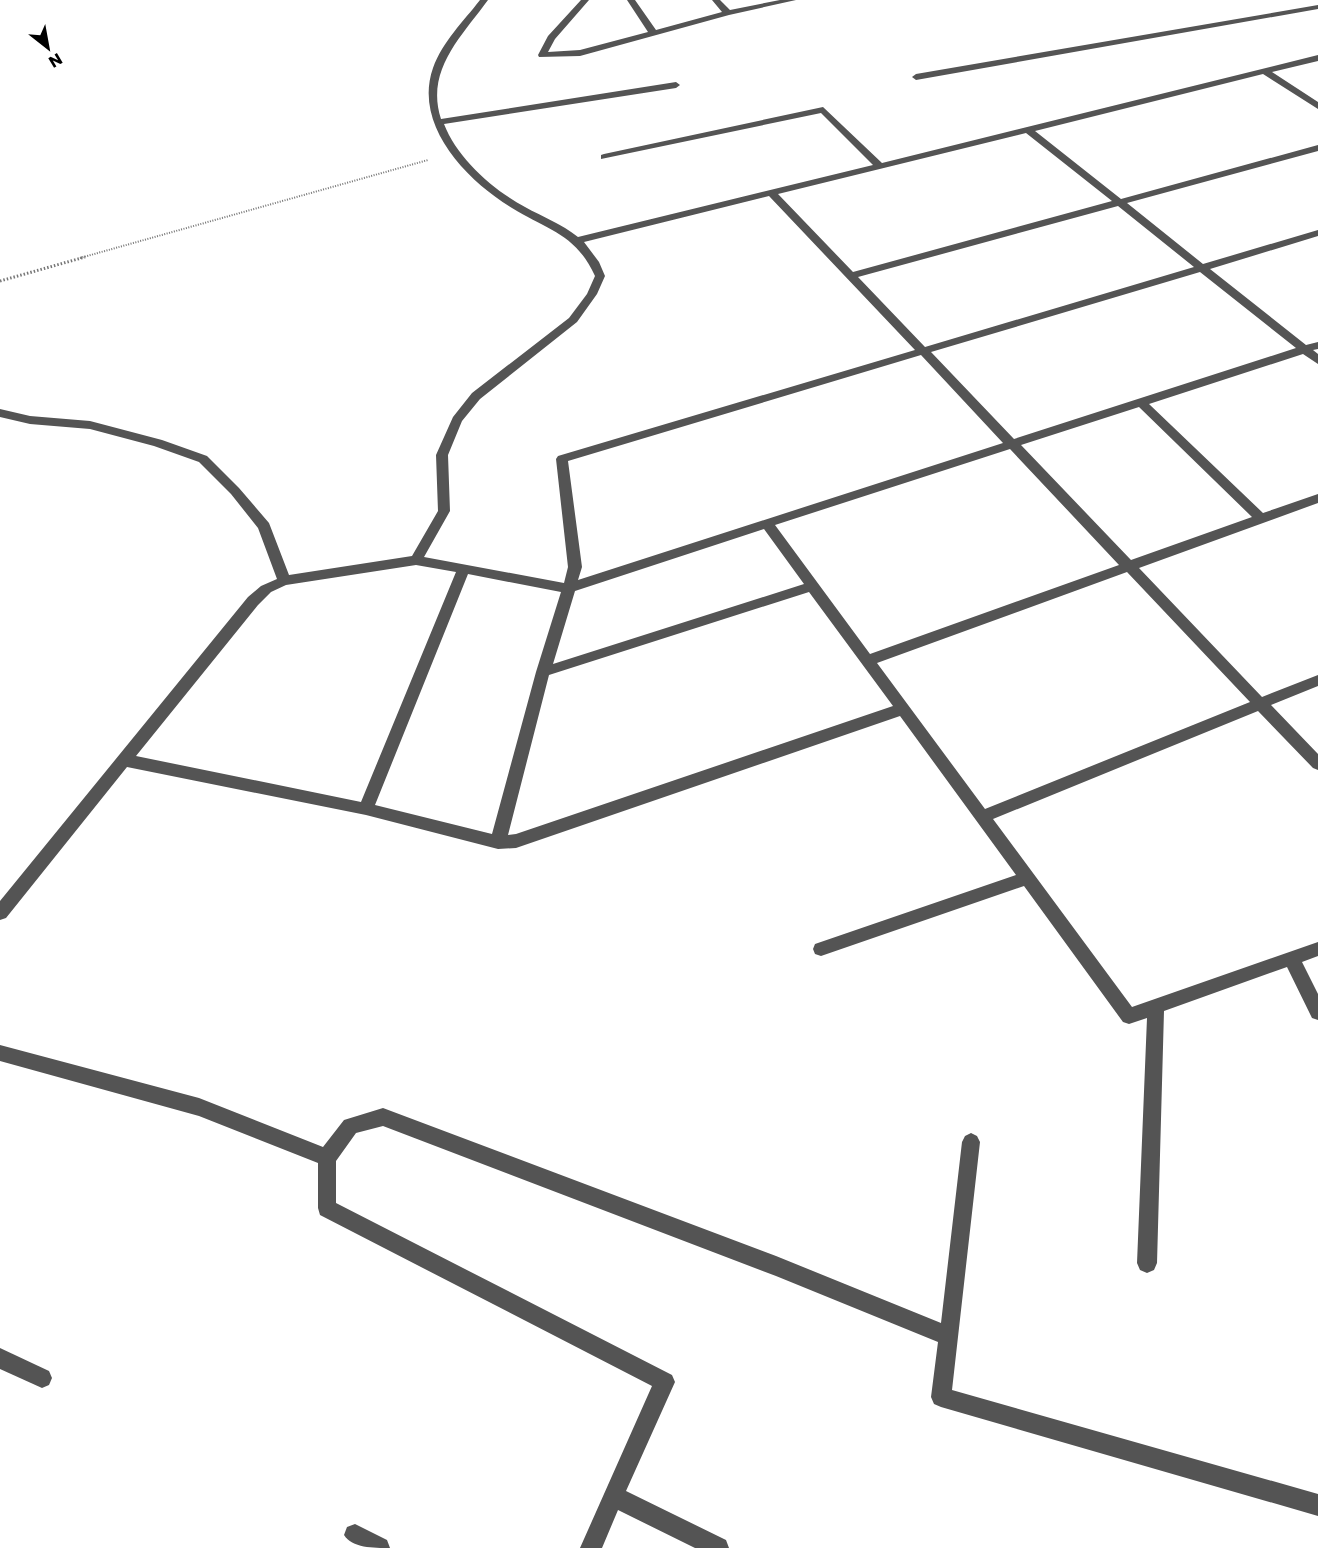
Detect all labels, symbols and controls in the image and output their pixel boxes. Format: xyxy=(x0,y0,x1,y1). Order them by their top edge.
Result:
north arrow xyxy=(18,18,78,78)
text: N xyxy=(44,47,67,73)

